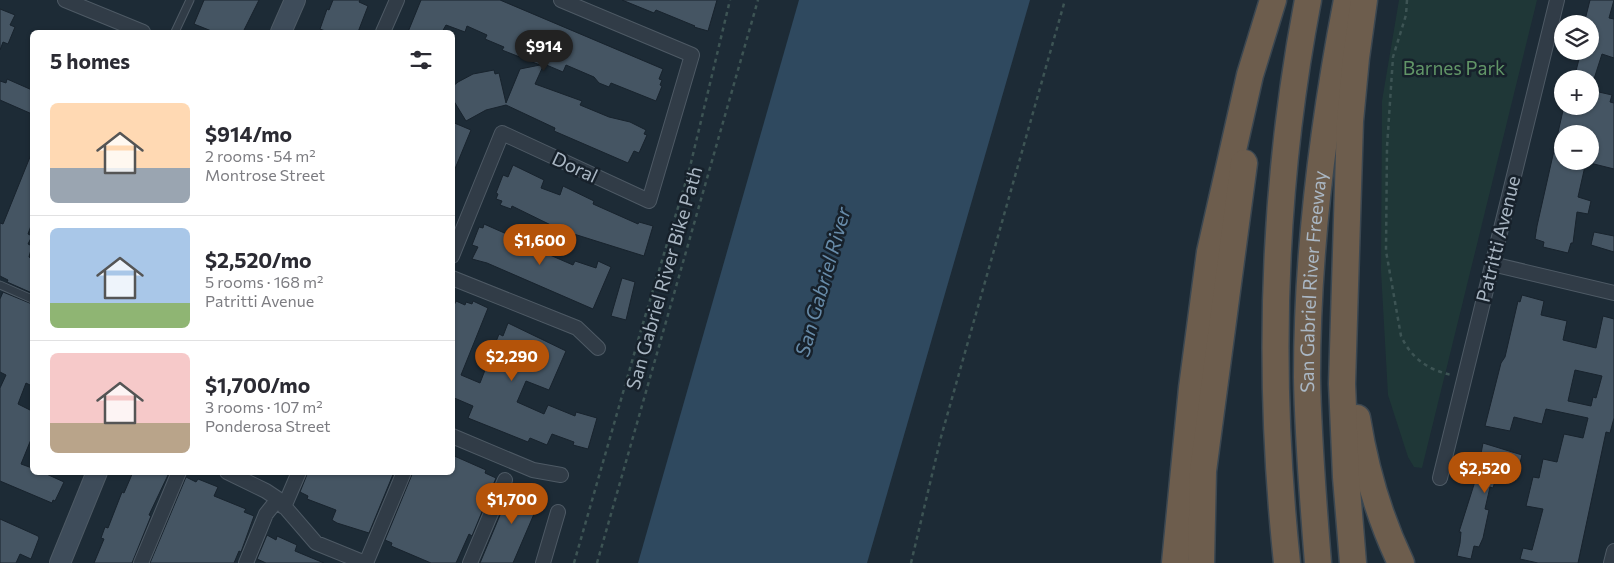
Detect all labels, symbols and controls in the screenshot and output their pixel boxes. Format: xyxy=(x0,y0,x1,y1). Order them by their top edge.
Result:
map controls xyxy=(1554,15,1599,170)
button: layers xyxy=(1554,15,1599,60)
pin: $914 xyxy=(514,30,574,72)
text: $914 xyxy=(526,36,562,55)
icon: filters xyxy=(407,46,435,74)
text: 5 homes xyxy=(50,48,130,73)
park label: Barnes Park xyxy=(1403,56,1505,79)
button: + xyxy=(1554,70,1599,115)
text: $914/mo xyxy=(205,121,292,146)
icon: home xyxy=(90,123,150,183)
button: − xyxy=(1554,125,1599,170)
text: 2 rooms · 54 m² xyxy=(205,146,316,165)
street label: Doral xyxy=(549,146,602,187)
street label: San Gabriel River Bike Path xyxy=(621,164,706,392)
text: Montrose Street xyxy=(205,165,325,184)
street label: San Gabriel River Freeway xyxy=(1295,169,1331,393)
street label: Patritti Avenue xyxy=(1471,173,1524,305)
water label: San Gabriel River xyxy=(789,203,855,359)
pin: $1,600 xyxy=(499,224,581,266)
text: $1,600 xyxy=(514,230,566,249)
text: $2,520/mo xyxy=(205,247,312,272)
icon: home xyxy=(90,248,150,308)
text: 5 rooms · 168 m² xyxy=(205,272,323,291)
text: Patritti Avenue xyxy=(205,291,314,310)
pin: $2,290 xyxy=(471,340,553,382)
text: $2,290 xyxy=(486,346,538,365)
text: $1,700/mo xyxy=(205,372,310,397)
icon: home xyxy=(90,373,150,433)
text: 3 rooms · 107 m² xyxy=(205,397,323,416)
text: Ponderosa Street xyxy=(205,416,331,435)
pin: $2,520 xyxy=(1444,452,1526,494)
text: $2,520 xyxy=(1459,458,1511,477)
pin: $1,700 xyxy=(471,482,553,525)
text: $1,700 xyxy=(487,489,537,508)

